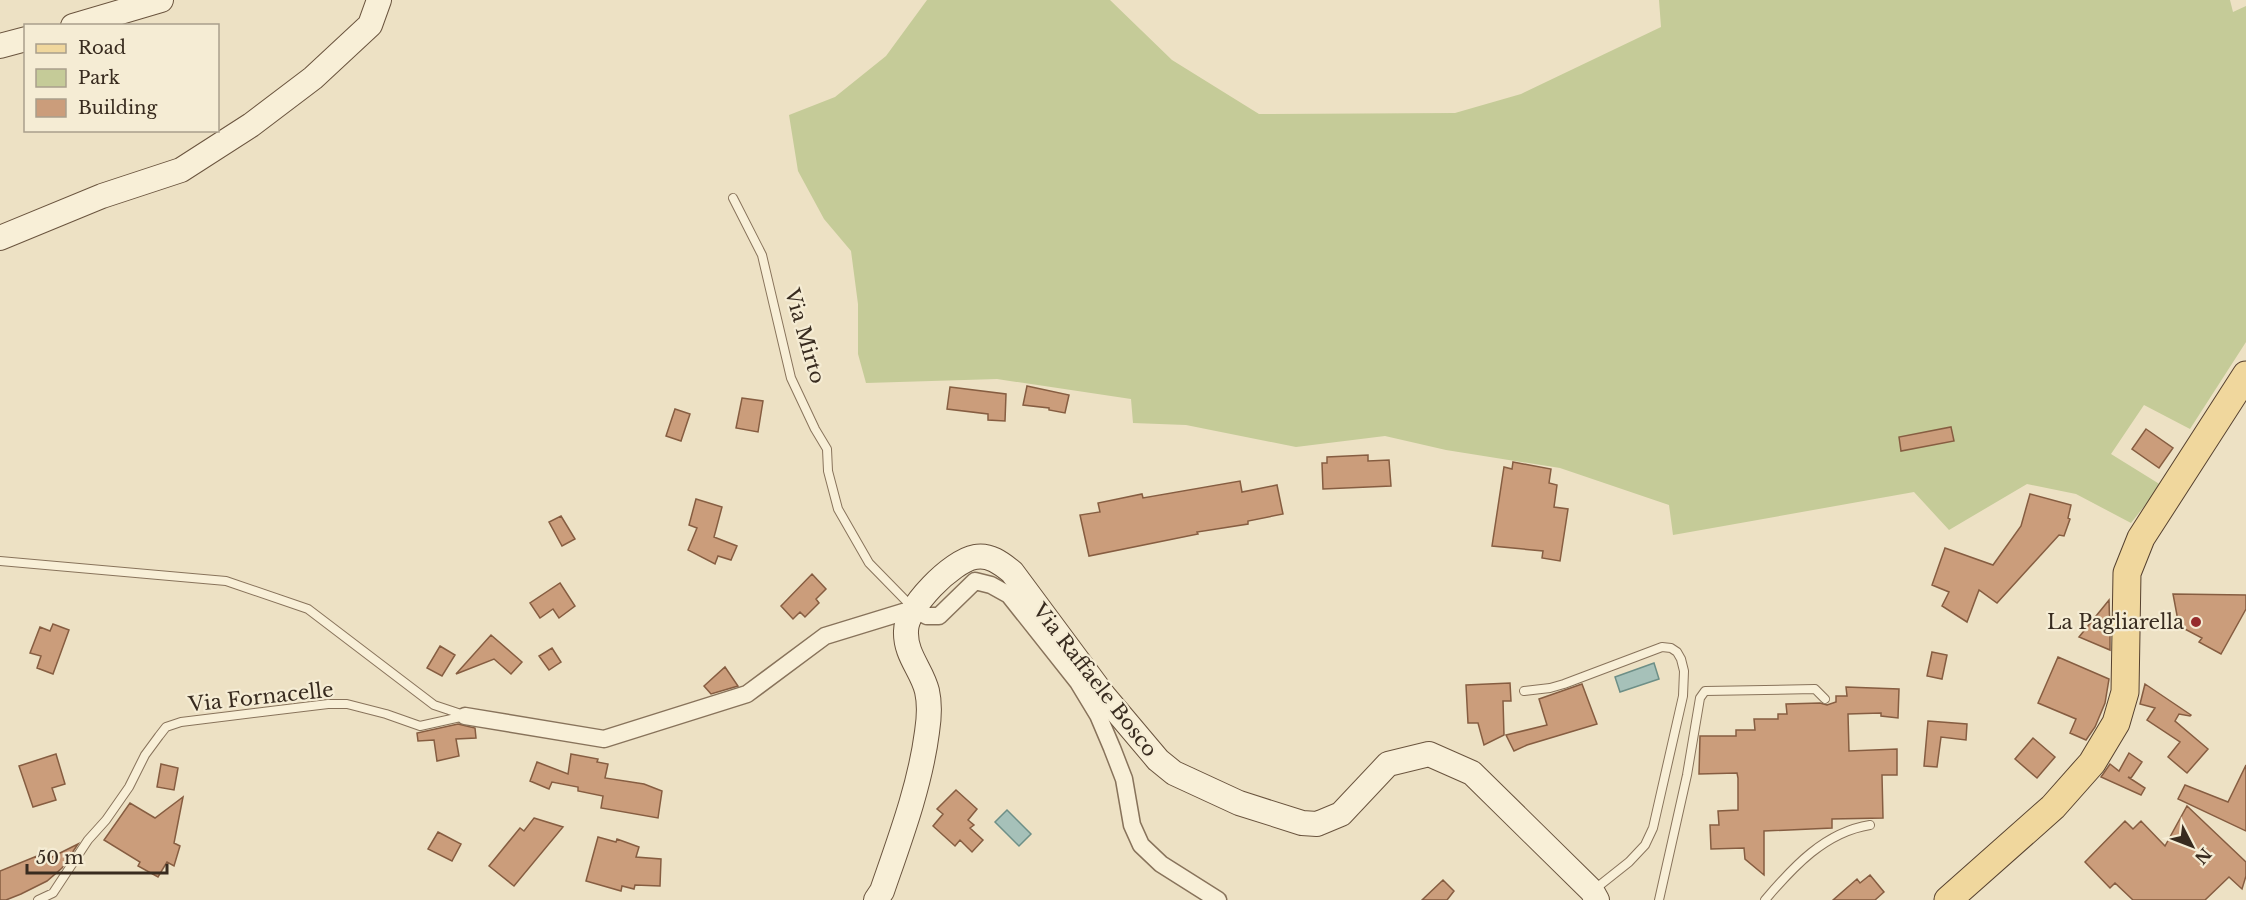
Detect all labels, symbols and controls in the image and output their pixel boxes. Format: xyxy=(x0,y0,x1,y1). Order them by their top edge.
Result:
legend xyxy=(24,24,219,132)
text: Road xyxy=(78,37,126,59)
text: Park xyxy=(78,67,120,89)
text: Building xyxy=(78,97,157,119)
street label: Via Mirto xyxy=(780,285,830,386)
street label: Via Raffaele Bosco xyxy=(1027,598,1162,761)
place label: La Pagliarella xyxy=(2047,610,2185,634)
marker: La Pagliarella xyxy=(2189,615,2203,629)
street label: Via Fornacelle xyxy=(186,677,335,717)
north arrow xyxy=(2162,816,2222,876)
scale bar xyxy=(27,837,166,875)
text: N xyxy=(2191,844,2216,868)
text: 50 m xyxy=(36,847,84,869)

